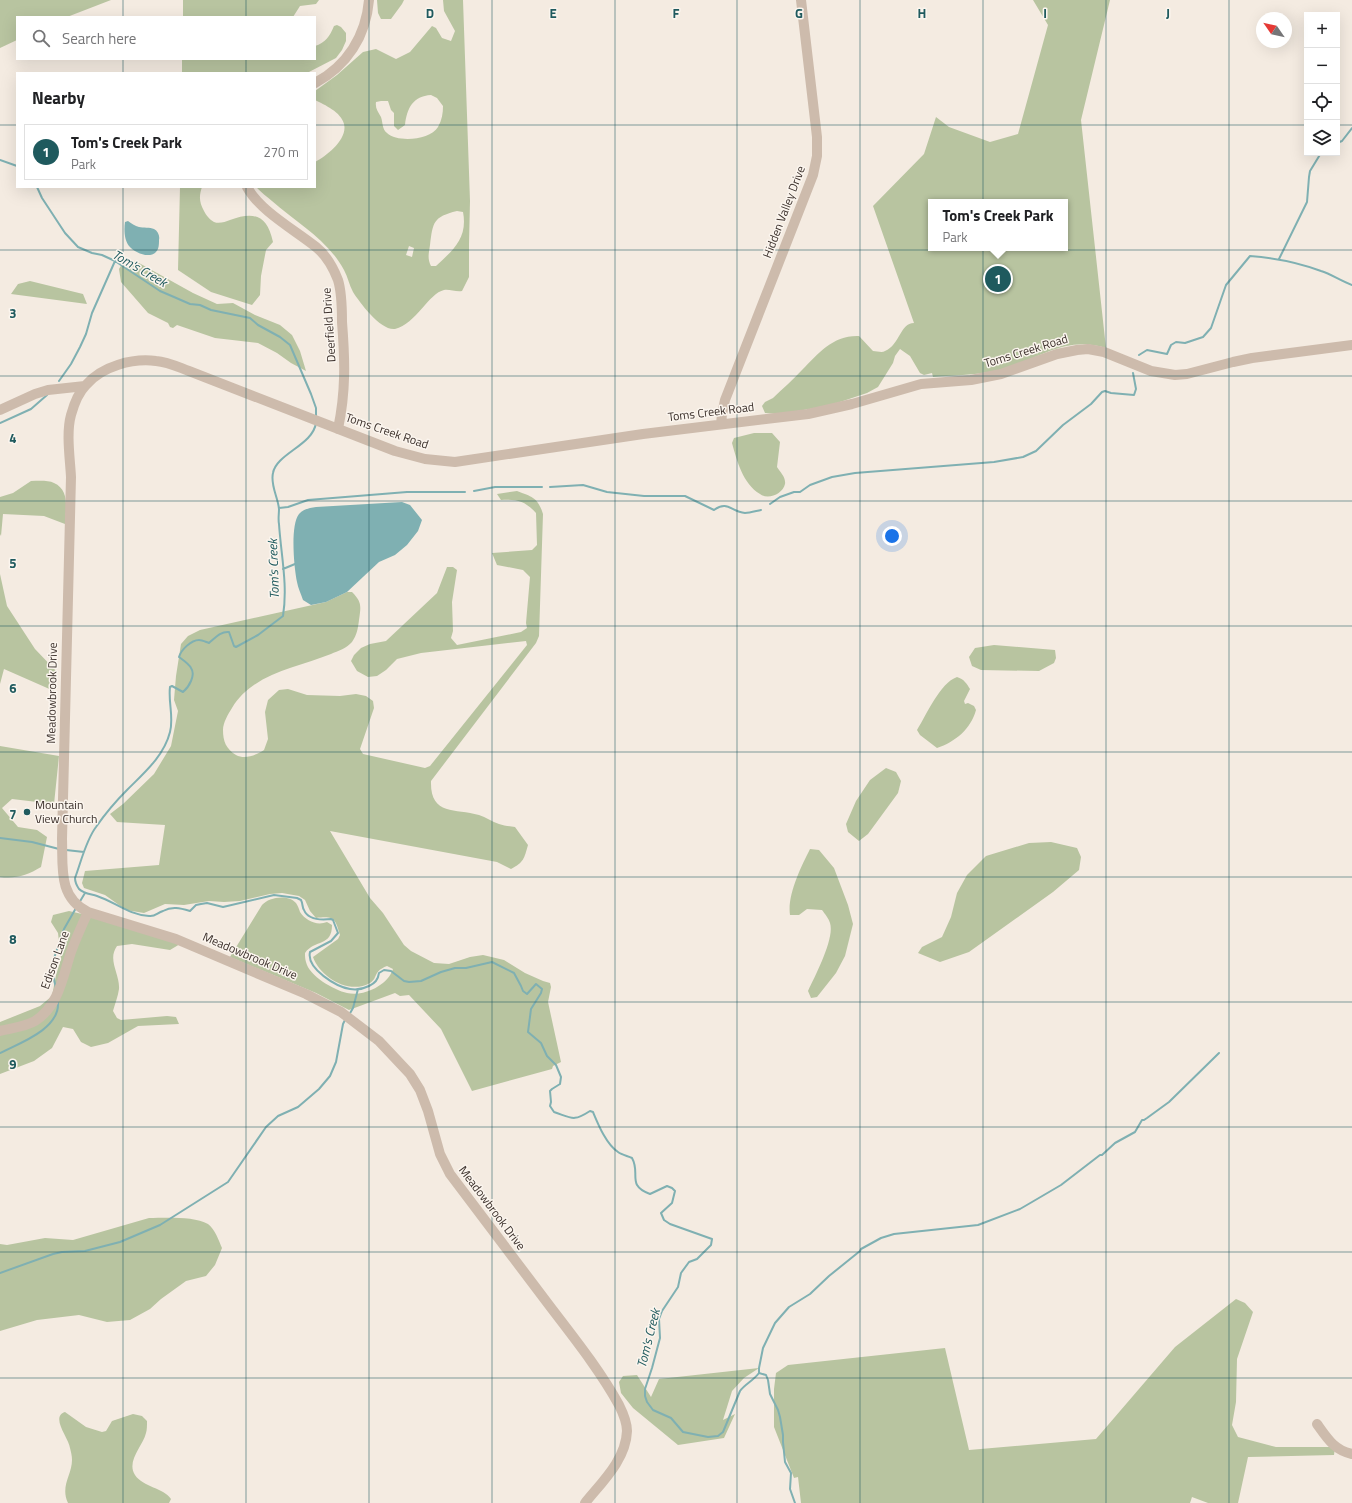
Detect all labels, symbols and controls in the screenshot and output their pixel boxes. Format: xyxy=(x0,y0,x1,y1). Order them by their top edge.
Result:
text: D xyxy=(426,3,434,23)
text: E xyxy=(549,3,557,23)
text: F xyxy=(673,3,680,23)
text: G xyxy=(795,3,803,23)
text: H xyxy=(918,3,926,23)
text: I xyxy=(1043,3,1047,23)
text: J xyxy=(1166,3,1170,23)
north arrow xyxy=(1256,12,1292,48)
map controls xyxy=(1304,12,1340,156)
button: + xyxy=(1304,12,1340,48)
search box xyxy=(16,16,316,60)
icon: search xyxy=(30,27,52,49)
text: Search here xyxy=(62,27,136,50)
button: − xyxy=(1304,48,1340,84)
button: locate xyxy=(1304,84,1340,120)
text: Nearby xyxy=(32,85,85,111)
button: layers xyxy=(1304,120,1340,156)
text: Tom's Creek Park xyxy=(71,131,182,154)
text: 1 xyxy=(42,142,50,162)
text: 270 m xyxy=(263,142,299,162)
text: Park xyxy=(71,154,96,174)
street label: Hidden Valley Drive xyxy=(757,163,810,261)
popup xyxy=(928,199,1068,251)
text: Tom's Creek Park xyxy=(942,204,1054,227)
text: Park xyxy=(942,227,967,247)
water label: Tom's Creek xyxy=(109,244,173,293)
pin: 1 xyxy=(985,264,1011,294)
street label: Deerfield Drive xyxy=(316,287,341,363)
text: 3 xyxy=(9,303,17,323)
street label: Toms Creek Road xyxy=(982,329,1070,372)
street label: Toms Creek Road xyxy=(667,397,755,426)
street label: Toms Creek Road xyxy=(343,407,431,454)
text: 4 xyxy=(9,428,17,448)
your location xyxy=(882,526,902,546)
water label: Tom's Creek xyxy=(262,536,284,599)
text: 5 xyxy=(9,553,17,573)
street label: Meadowbrook Drive xyxy=(41,642,62,744)
text: 6 xyxy=(9,678,17,698)
place label: Mountain View Church xyxy=(35,795,97,828)
text: 7 xyxy=(9,804,17,824)
marker: Mountain View Church xyxy=(22,807,32,817)
street label: Meadowbrook Drive xyxy=(200,927,301,984)
street label: Edison Lane xyxy=(35,928,74,992)
text: 8 xyxy=(9,929,17,949)
text: 9 xyxy=(9,1054,17,1074)
street label: Meadowbrook Drive xyxy=(454,1161,531,1254)
water label: Tom's Creek xyxy=(631,1304,666,1370)

